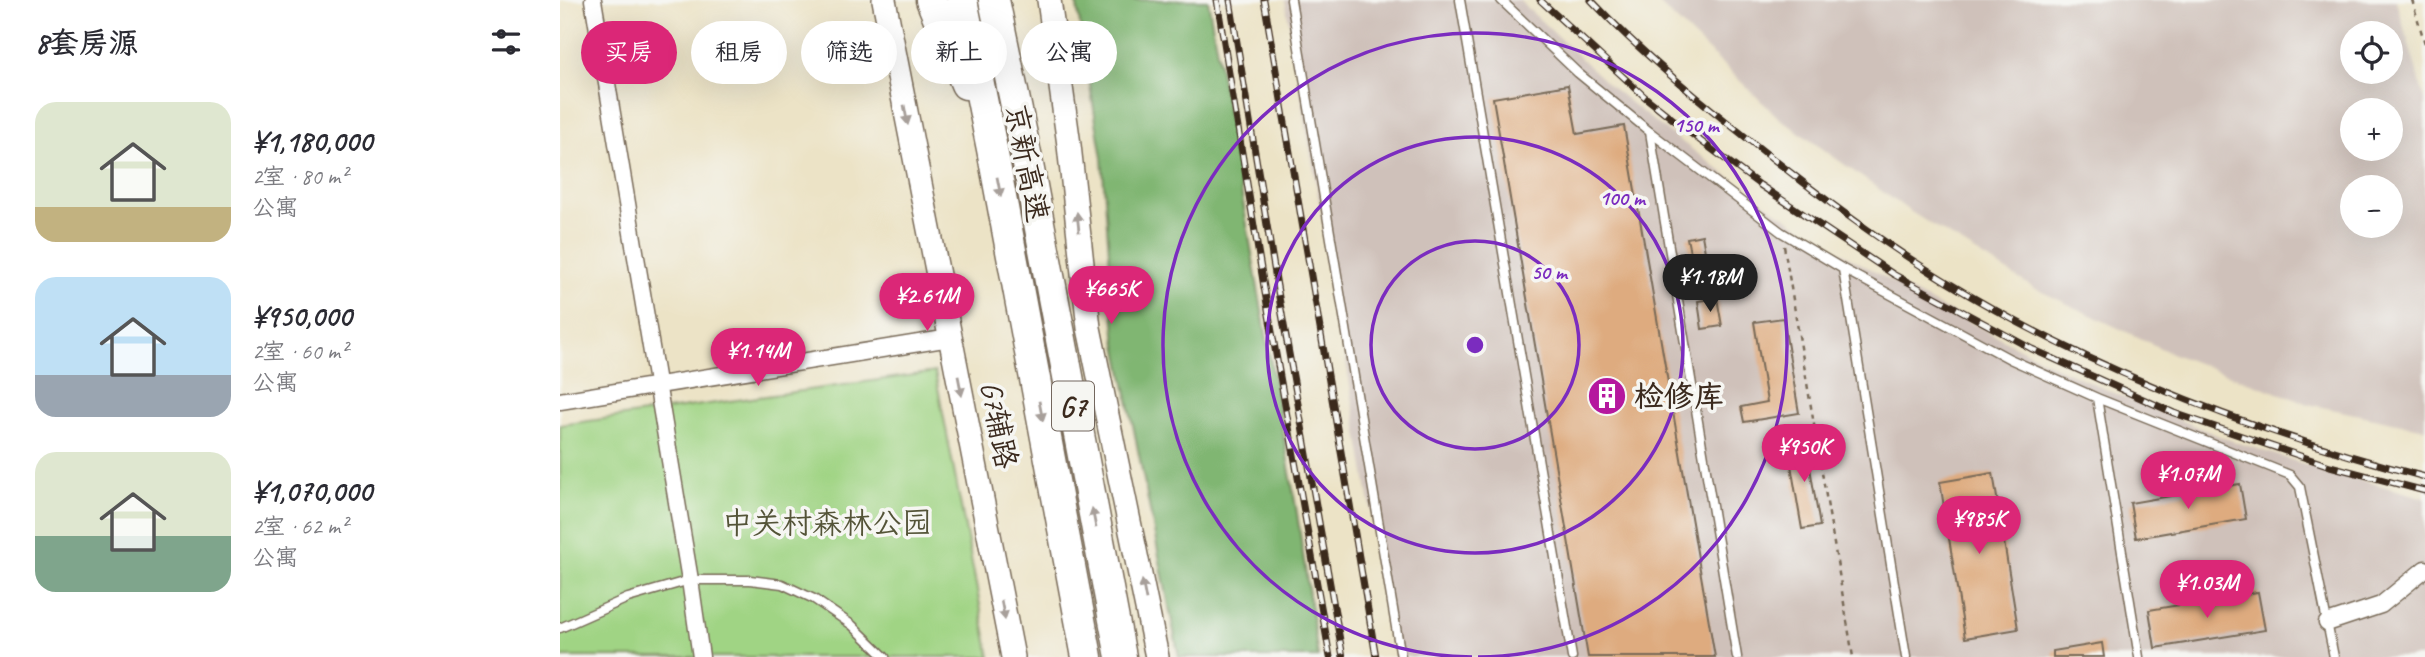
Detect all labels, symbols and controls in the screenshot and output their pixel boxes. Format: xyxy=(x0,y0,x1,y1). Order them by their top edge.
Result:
chip: 买房 xyxy=(581,21,677,84)
chip: 租房 xyxy=(691,21,787,84)
chip: 筛选 xyxy=(801,21,897,84)
chip: 新上 xyxy=(911,21,1007,84)
chip: 公寓 xyxy=(1021,21,1117,84)
map controls xyxy=(2340,21,2403,238)
button: locate xyxy=(2340,21,2403,84)
icon: filters xyxy=(487,23,525,61)
text: 8套房源 xyxy=(35,24,139,62)
button: + xyxy=(2340,98,2403,161)
street label: 京新高速 xyxy=(997,100,1057,226)
one-way arrow xyxy=(901,104,912,126)
text: 150 m xyxy=(1673,112,1721,138)
text: ¥1,180,000 xyxy=(252,122,372,160)
icon: home xyxy=(91,130,175,214)
text: 2室 · 80 m² xyxy=(252,162,347,191)
button: − xyxy=(2340,175,2403,238)
one-way arrow xyxy=(994,176,1005,198)
text: 100 m xyxy=(1599,185,1647,211)
text: 公寓 xyxy=(252,193,298,222)
one-way arrow xyxy=(1072,211,1083,233)
pin: ¥1.18M xyxy=(1653,254,1767,314)
text: 50 m xyxy=(1531,259,1569,285)
text: ¥1.18M xyxy=(1679,262,1741,291)
pin: ¥665K xyxy=(1062,266,1160,326)
pin: ¥2.61M xyxy=(870,274,984,333)
text: ¥665K xyxy=(1084,274,1138,303)
text: ¥2.61M xyxy=(895,281,959,310)
text: ¥950,000 xyxy=(252,297,352,335)
icon: home xyxy=(91,305,175,389)
pin: ¥1.14M xyxy=(701,328,815,388)
centre of rings xyxy=(1463,333,1487,357)
text: ¥1.14M xyxy=(727,336,789,365)
text: 2室 · 60 m² xyxy=(252,337,347,366)
text: 公寓 xyxy=(252,368,298,397)
one-way arrow xyxy=(954,375,965,397)
building icon: 检修库 xyxy=(1586,375,1628,417)
place label: 检修库 xyxy=(1634,377,1724,415)
street label: G7辅路 xyxy=(972,378,1026,472)
road number: G7 xyxy=(1052,382,1094,430)
one-way arrow xyxy=(1036,400,1047,422)
pin: ¥950K xyxy=(1755,424,1853,484)
text: ¥950K xyxy=(1778,432,1830,461)
pin: ¥1.07M xyxy=(2131,452,2245,511)
text: ¥1.07M xyxy=(2157,459,2219,488)
text: ¥1,070,000 xyxy=(252,472,372,510)
icon: home xyxy=(91,480,175,564)
pin: ¥985K xyxy=(1930,496,2028,556)
park label: 中关村森林公园 xyxy=(722,504,932,542)
text: ¥985K xyxy=(1953,504,2005,533)
one-way arrow xyxy=(1089,507,1100,529)
text: 2室 · 62 m² xyxy=(252,512,347,541)
text: 公寓 xyxy=(252,543,298,572)
pin: ¥1.03M xyxy=(2150,560,2264,620)
text: ¥1.03M xyxy=(2176,568,2238,597)
one-way arrow xyxy=(1138,579,1149,601)
one-way arrow xyxy=(998,599,1009,621)

